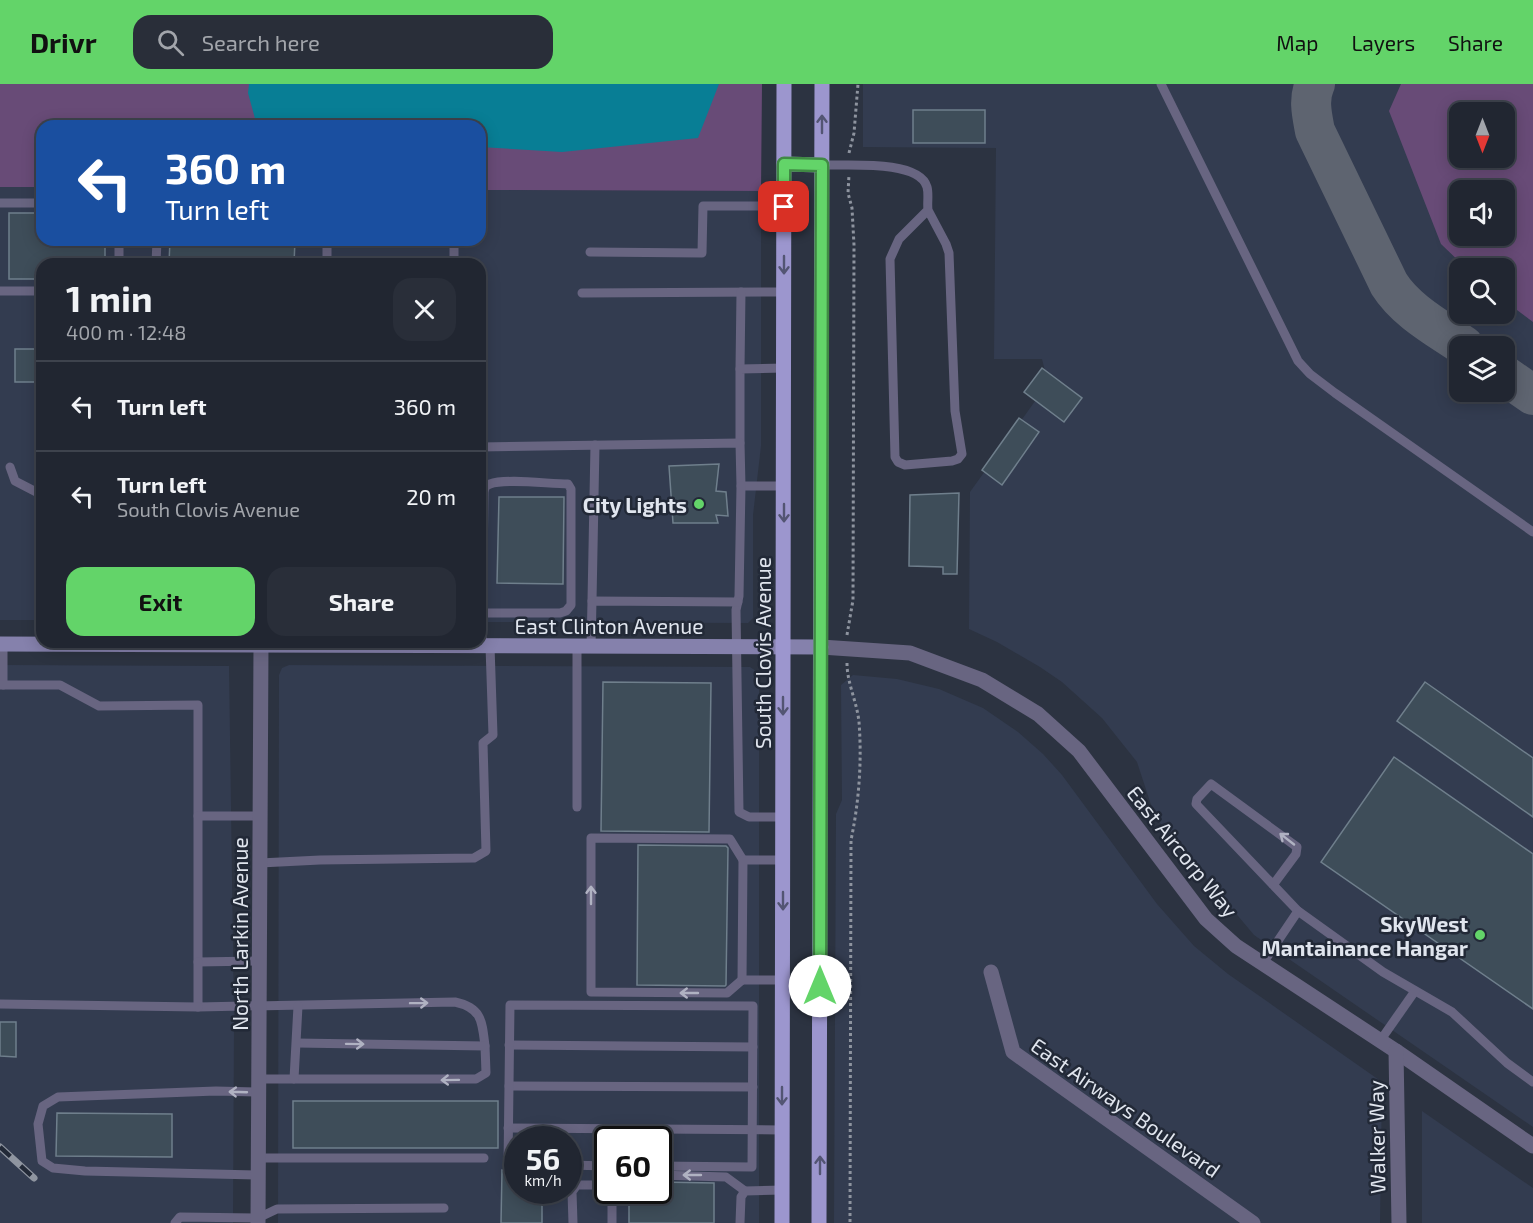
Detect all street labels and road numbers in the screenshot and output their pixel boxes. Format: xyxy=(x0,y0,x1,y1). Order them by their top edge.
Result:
street label: South Clovis Avenue xyxy=(750,557,775,749)
street label: East Clinton Avenue xyxy=(515,613,703,638)
street label: East Aircorp Way xyxy=(1122,780,1244,922)
street label: North Larkin Avenue xyxy=(227,837,252,1031)
street label: East Airways Boulevard xyxy=(1027,1032,1225,1182)
street label: Walker Way xyxy=(1363,1080,1389,1194)

